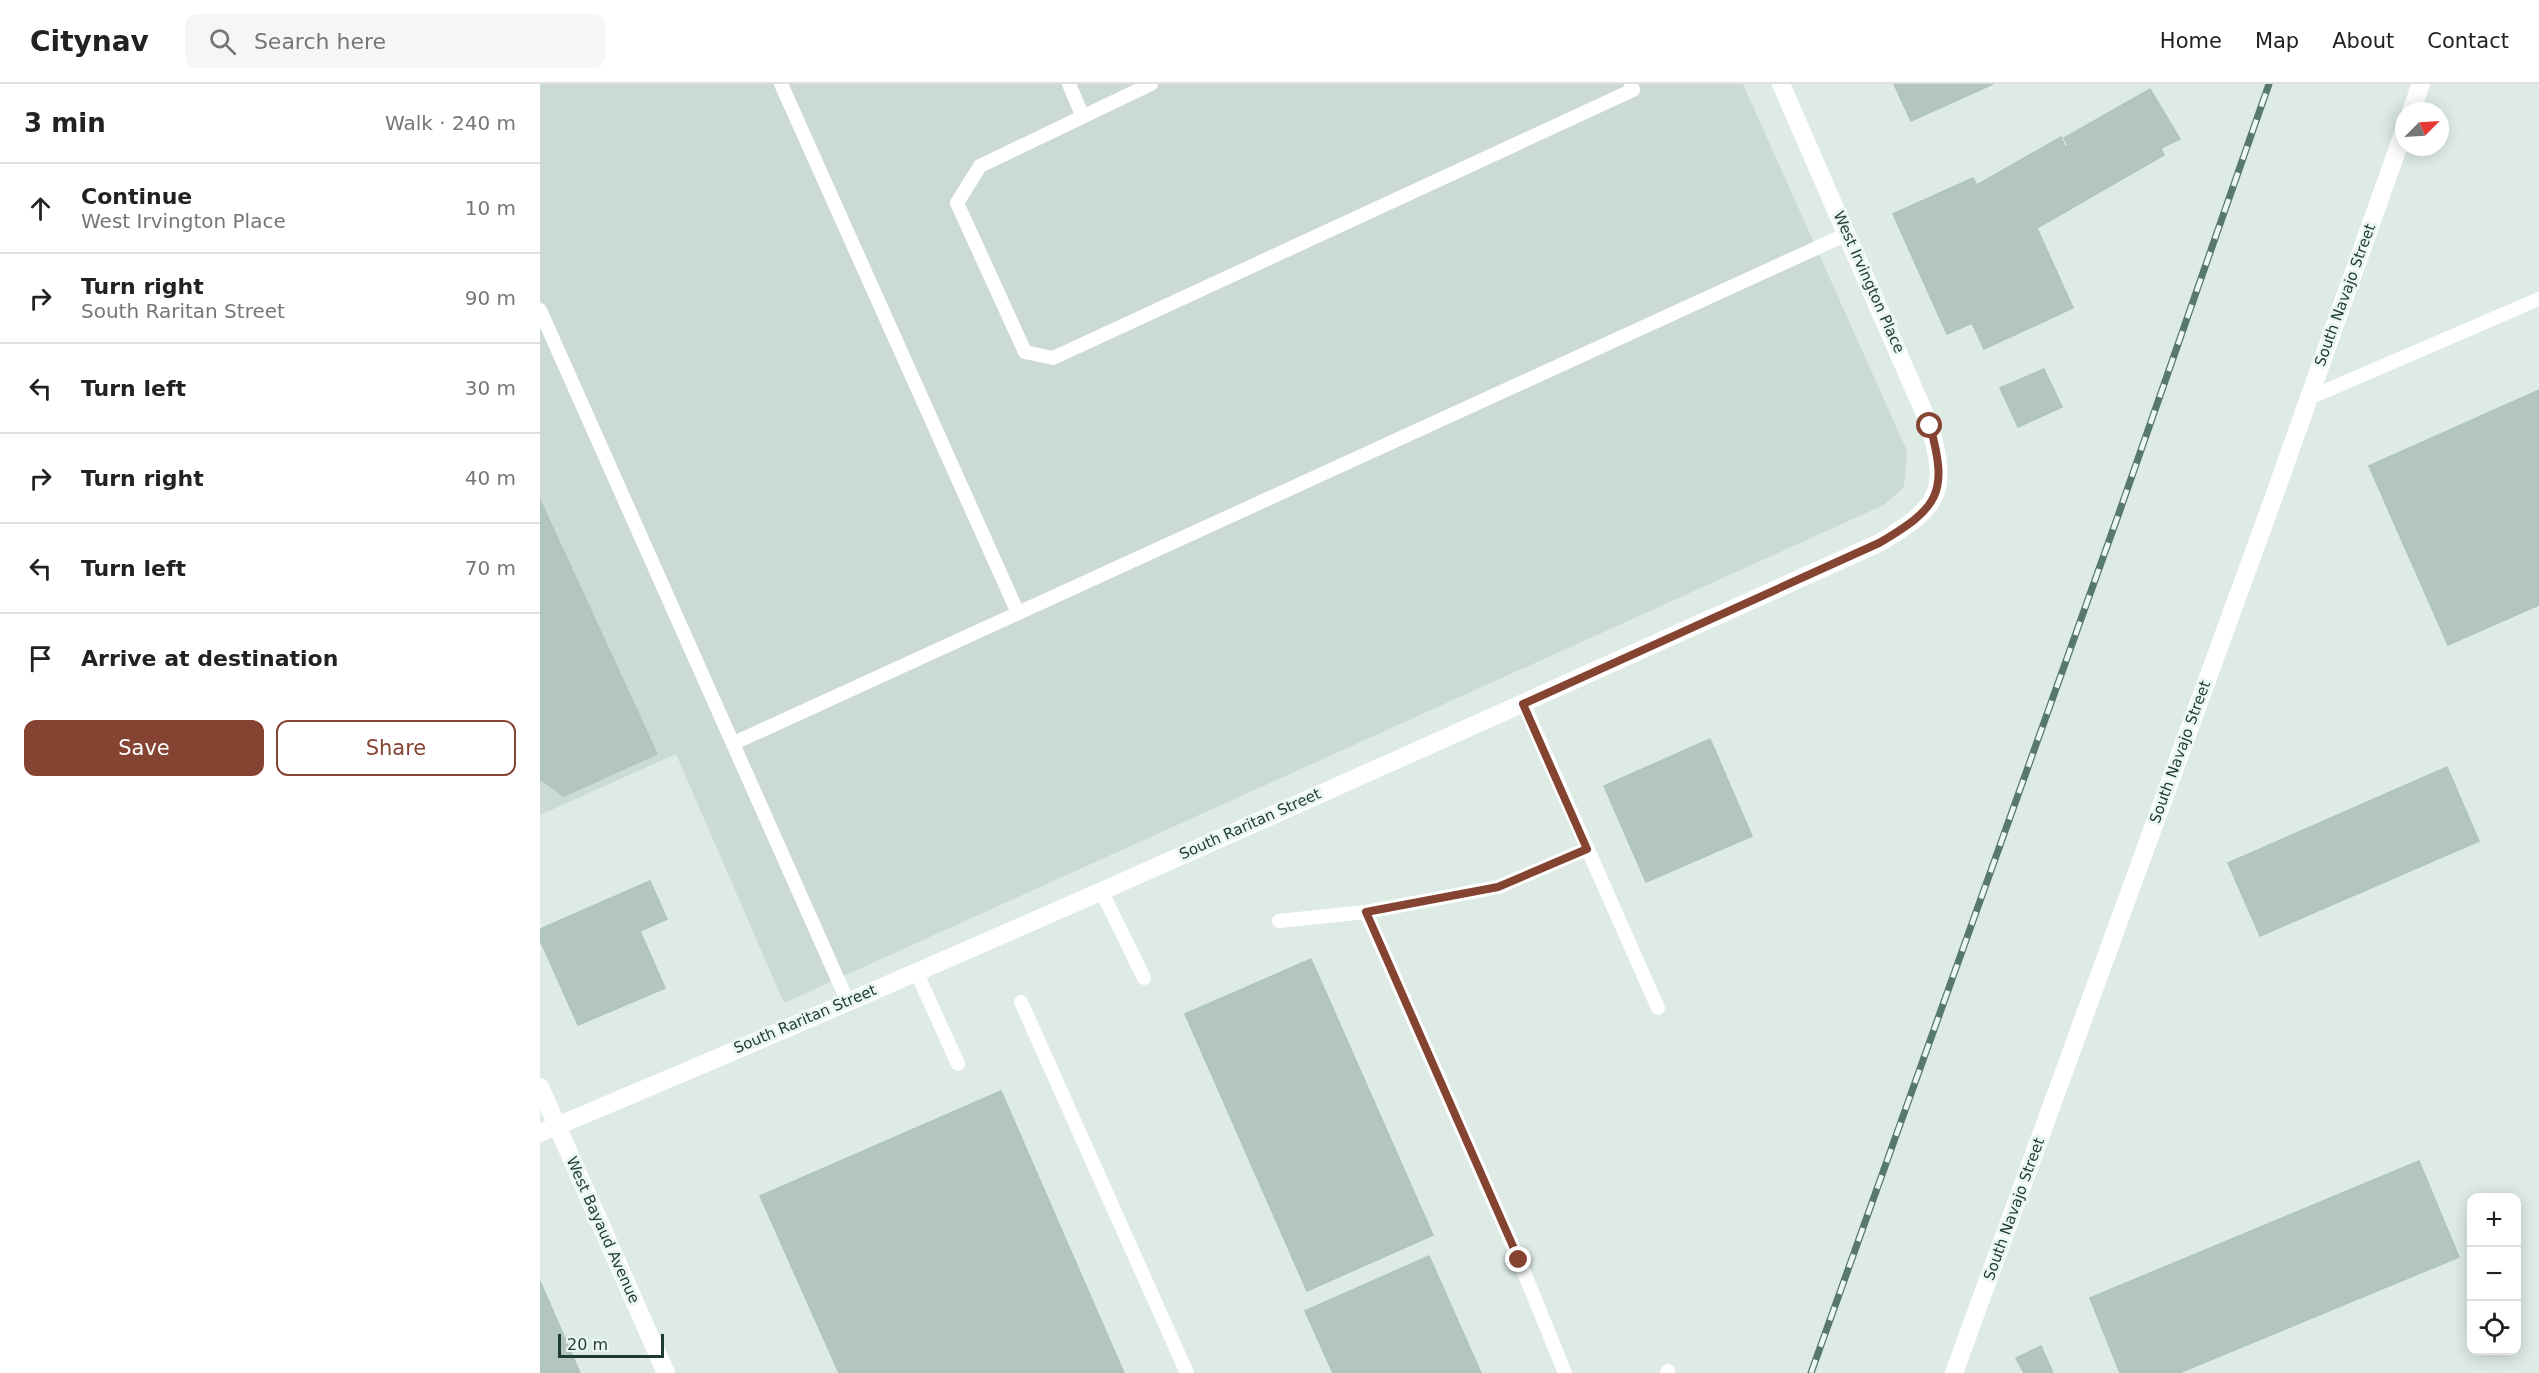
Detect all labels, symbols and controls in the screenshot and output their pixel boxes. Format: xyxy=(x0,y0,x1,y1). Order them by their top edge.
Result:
search box xyxy=(185,14,605,68)
text: Citynav xyxy=(30,25,149,58)
icon: search xyxy=(206,25,239,58)
text: Search here xyxy=(254,29,386,54)
text: Home xyxy=(2160,29,2222,53)
text: Map xyxy=(2255,29,2299,53)
text: About xyxy=(2332,29,2394,53)
text: Contact xyxy=(2427,29,2509,53)
north arrow xyxy=(2395,102,2449,156)
text: 3 min xyxy=(24,108,106,138)
text: Walk · 240 m xyxy=(385,111,516,135)
text: Continue xyxy=(81,184,192,209)
icon: ahead xyxy=(24,192,57,225)
text: 10 m xyxy=(465,196,516,220)
street label: West Irvington Place xyxy=(1830,208,1908,356)
text: West Irvington Place xyxy=(81,209,286,233)
street label: South Navajo Street xyxy=(2311,221,2379,369)
text: Turn right xyxy=(81,274,204,299)
icon: right xyxy=(24,282,57,315)
text: 90 m xyxy=(465,286,516,310)
text: South Raritan Street xyxy=(81,299,285,323)
icon: left xyxy=(24,372,57,405)
text: Turn left xyxy=(81,376,186,401)
text: 30 m xyxy=(465,376,516,400)
route start xyxy=(1916,412,1942,438)
icon: right xyxy=(24,462,57,495)
text: Turn right xyxy=(81,466,204,491)
text: 40 m xyxy=(465,466,516,490)
icon: left xyxy=(24,552,57,585)
text: Turn left xyxy=(81,556,186,581)
text: 70 m xyxy=(465,556,516,580)
icon: arrive xyxy=(24,642,57,675)
text: Arrive at destination xyxy=(81,646,338,671)
street label: South Navajo Street xyxy=(2146,678,2214,826)
button: Save xyxy=(24,720,264,776)
button: Share xyxy=(276,720,516,776)
street label: South Raritan Street xyxy=(1176,785,1324,863)
street label: South Raritan Street xyxy=(731,981,879,1057)
street label: South Navajo Street xyxy=(1980,1135,2048,1283)
street label: West Bayaud Avenue xyxy=(562,1154,644,1306)
map controls xyxy=(2467,1193,2521,1355)
button: + xyxy=(2467,1193,2521,1247)
route end xyxy=(1505,1246,1531,1272)
button: − xyxy=(2467,1247,2521,1301)
button: locate xyxy=(2467,1301,2521,1355)
scale bar xyxy=(558,1331,664,1358)
text: 20 m xyxy=(567,1335,608,1354)

